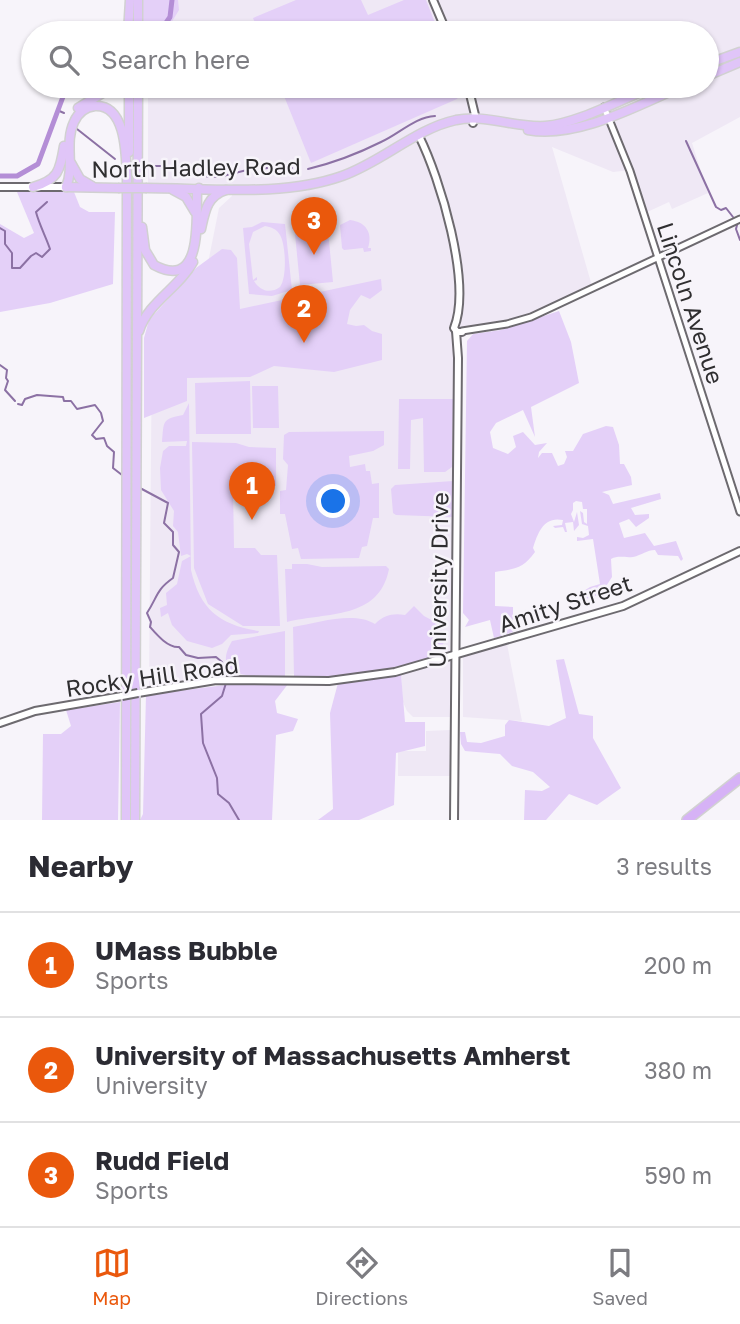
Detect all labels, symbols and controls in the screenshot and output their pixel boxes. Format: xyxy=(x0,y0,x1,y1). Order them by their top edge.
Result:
search box xyxy=(21,21,719,98)
icon: search xyxy=(45,41,83,79)
text: Search here xyxy=(101,44,250,75)
street label: North Hadley Road xyxy=(91,151,301,183)
pin: 3 xyxy=(291,197,337,255)
street label: Lincoln Avenue xyxy=(652,219,730,387)
pin: 2 xyxy=(281,285,327,343)
pin: 1 xyxy=(229,462,275,520)
your location xyxy=(316,484,350,518)
street label: University Drive xyxy=(422,492,454,668)
street label: Amity Street xyxy=(495,568,635,638)
street label: Rocky Hill Road xyxy=(64,650,240,702)
text: Nearby xyxy=(28,848,133,884)
text: 3 results xyxy=(616,852,712,880)
text: UMass Bubble xyxy=(95,935,278,966)
text: 1 xyxy=(45,951,57,979)
text: 200 m xyxy=(644,951,712,979)
text: Sports xyxy=(95,966,169,994)
text: University of Massachusetts Amherst xyxy=(95,1040,571,1071)
text: 2 xyxy=(44,1056,58,1084)
text: 380 m xyxy=(644,1056,712,1084)
text: University xyxy=(95,1071,208,1099)
text: Rudd Field xyxy=(95,1145,229,1176)
text: 3 xyxy=(44,1161,58,1189)
text: 590 m xyxy=(644,1161,712,1189)
text: Sports xyxy=(95,1176,169,1204)
tab: Map xyxy=(92,1244,131,1309)
tab: Directions xyxy=(315,1244,408,1309)
tab: Saved xyxy=(592,1244,648,1309)

